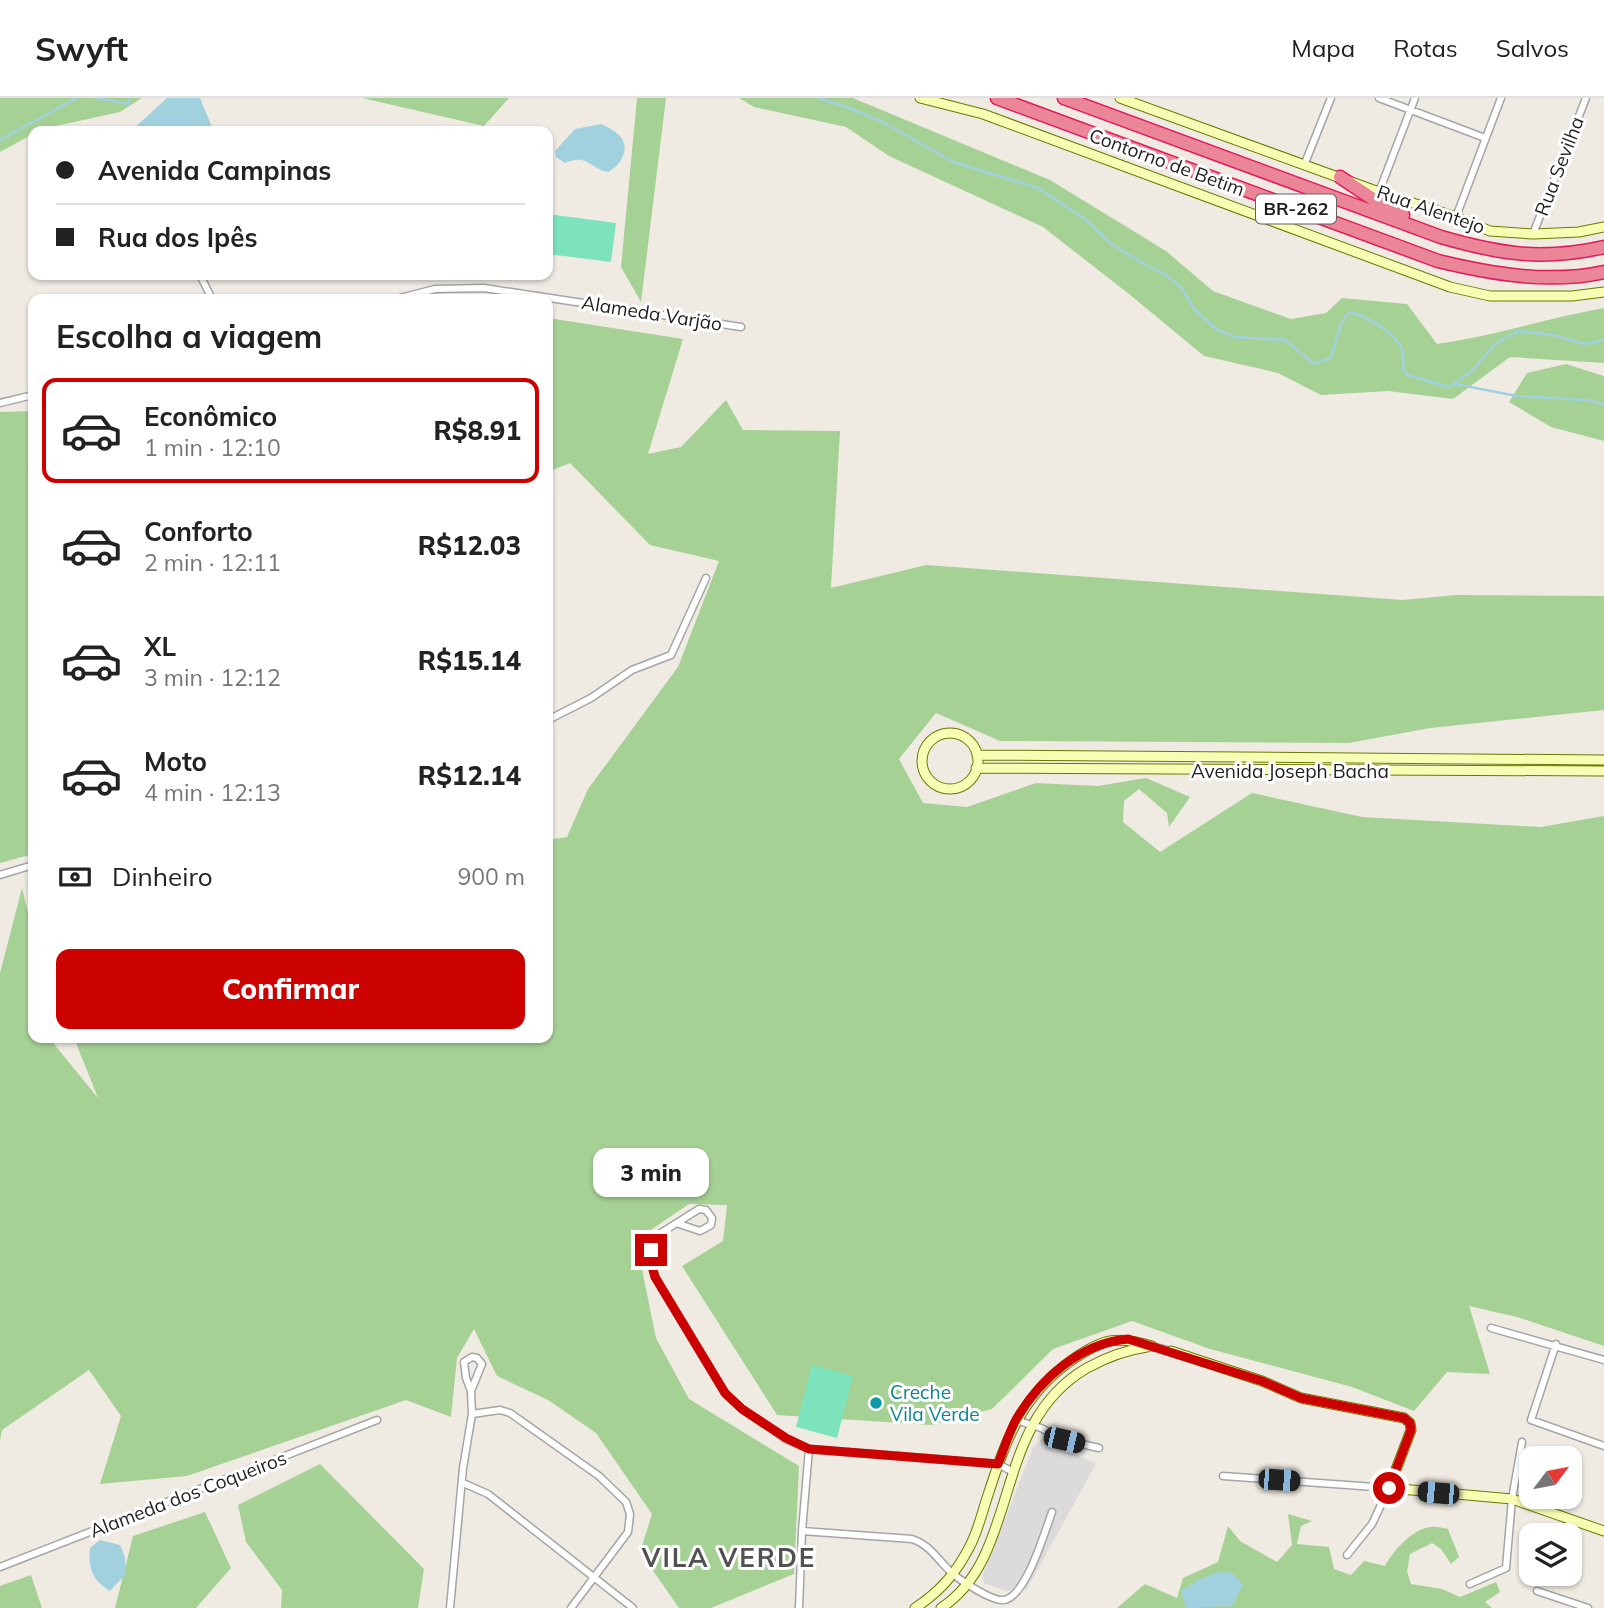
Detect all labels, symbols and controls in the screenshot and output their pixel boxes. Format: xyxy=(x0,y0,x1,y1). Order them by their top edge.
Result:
text: Swyft xyxy=(35,28,128,69)
text: Mapa xyxy=(1291,33,1355,63)
text: Rotas xyxy=(1393,33,1458,63)
text: Salvos xyxy=(1496,33,1569,63)
street label: Rua Sevilha xyxy=(1529,113,1589,219)
street label: Contorno de Betim xyxy=(1086,123,1248,201)
text: Avenida Campinas xyxy=(98,154,331,187)
street label: Rua Alentejo xyxy=(1374,179,1488,239)
road number: BR-262 xyxy=(1256,194,1336,224)
text: Rua dos Ipês xyxy=(98,221,257,254)
street label: Alameda Varjão xyxy=(580,290,724,336)
text: Escolha a viagem xyxy=(56,316,322,356)
icon: car xyxy=(60,399,123,462)
text: Econômico xyxy=(144,400,277,433)
text: R$8.91 xyxy=(433,414,521,447)
text: 1 min · 12:10 xyxy=(144,433,281,462)
icon: car xyxy=(60,514,123,577)
text: Conforto xyxy=(144,515,253,548)
text: R$12.03 xyxy=(418,529,521,562)
text: 2 min · 12:11 xyxy=(144,548,281,577)
icon: car xyxy=(60,629,123,692)
text: XL xyxy=(144,630,176,663)
text: R$15.14 xyxy=(418,644,521,677)
text: 3 min · 12:12 xyxy=(144,663,281,692)
icon: car xyxy=(60,744,123,807)
text: Moto xyxy=(144,745,207,778)
text: R$12.14 xyxy=(418,759,521,792)
street label: Avenida Joseph Bacha xyxy=(1191,759,1389,783)
text: 4 min · 12:13 xyxy=(144,778,281,807)
icon: cash xyxy=(56,858,94,896)
text: Dinheiro xyxy=(112,860,213,893)
text: 900 m xyxy=(457,862,525,891)
button: Confirmar xyxy=(56,949,525,1029)
callout: 3 min xyxy=(593,1148,709,1198)
text: 3 min xyxy=(620,1158,682,1187)
route end xyxy=(635,1234,667,1266)
place label: Creche Vila Verde xyxy=(890,1380,980,1426)
marker: Creche Vila Verde xyxy=(868,1395,884,1411)
car xyxy=(1042,1425,1087,1455)
street label: Alameda dos Coqueiros xyxy=(86,1445,290,1543)
north arrow xyxy=(1519,1446,1582,1508)
map controls xyxy=(1519,1446,1582,1586)
car xyxy=(1258,1468,1301,1492)
route start xyxy=(1373,1472,1405,1504)
car xyxy=(1417,1481,1460,1505)
button: layers xyxy=(1519,1523,1582,1586)
district label: VILA VERDE xyxy=(641,1541,816,1574)

